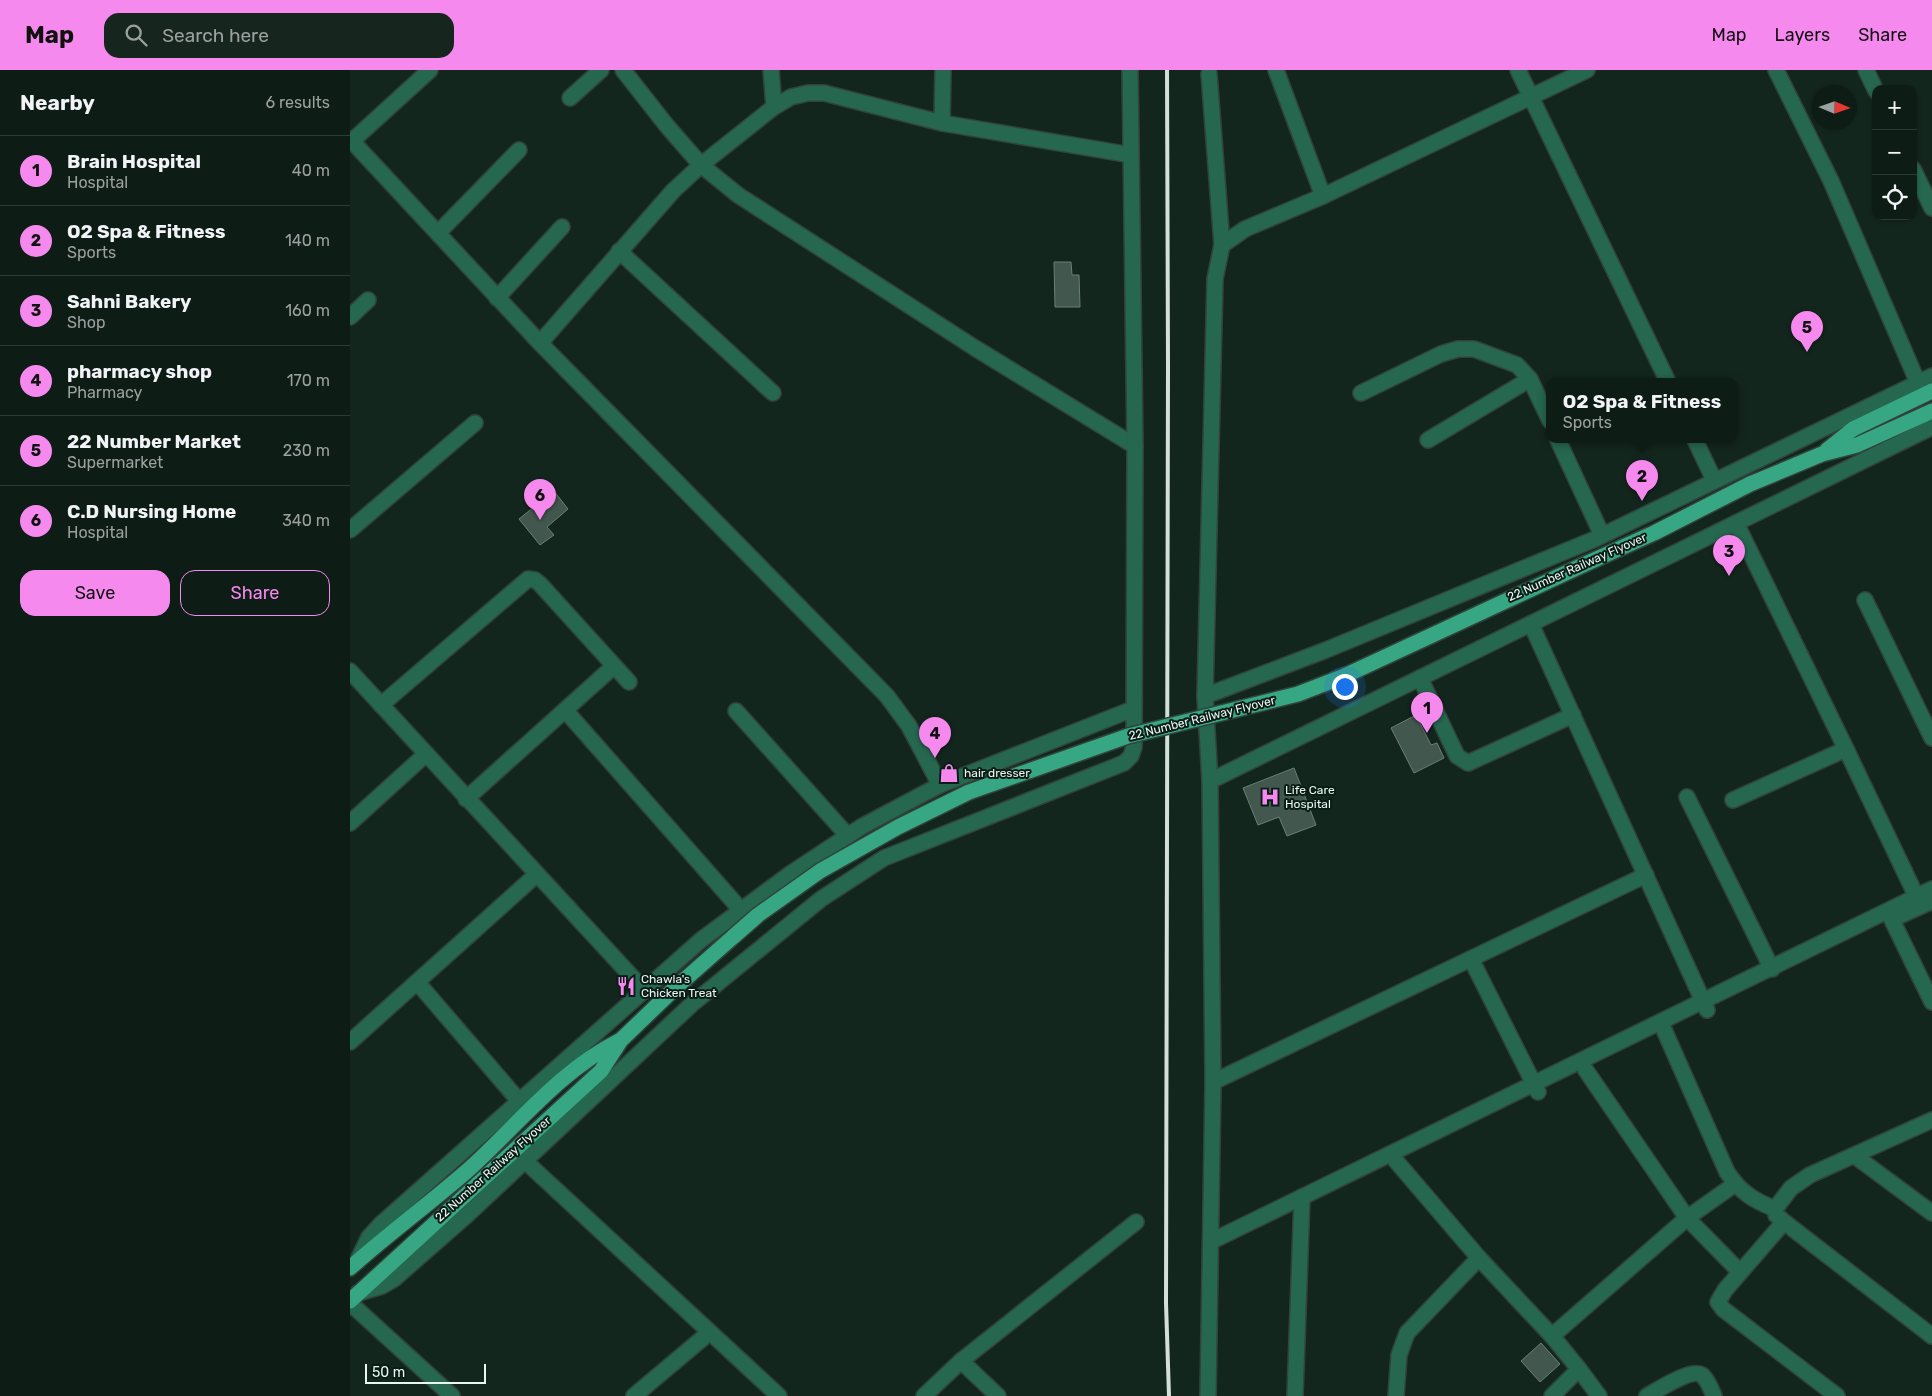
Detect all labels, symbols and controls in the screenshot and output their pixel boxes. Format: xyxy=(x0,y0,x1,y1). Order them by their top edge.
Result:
search box xyxy=(104,13,454,58)
text: Map xyxy=(25,21,74,49)
icon: search xyxy=(122,21,150,49)
text: Search here xyxy=(162,24,269,47)
text: Map xyxy=(1712,24,1747,46)
text: Layers xyxy=(1775,24,1830,46)
text: Share xyxy=(1858,24,1907,46)
north arrow xyxy=(1812,85,1857,130)
map controls xyxy=(1872,85,1917,220)
button: + xyxy=(1872,85,1917,130)
text: Nearby xyxy=(20,90,95,115)
text: 6 results xyxy=(265,93,330,112)
button: − xyxy=(1872,130,1917,175)
text: Brain Hospital xyxy=(67,150,201,173)
text: 1 xyxy=(32,161,40,180)
text: 40 m xyxy=(292,161,330,180)
text: Hospital xyxy=(67,173,128,192)
button: locate xyxy=(1872,175,1917,220)
text: O2 Spa & Fitness xyxy=(67,220,225,243)
text: 2 xyxy=(31,231,41,250)
text: 140 m xyxy=(285,231,330,250)
text: Sports xyxy=(67,243,116,262)
text: Sahni Bakery xyxy=(67,290,191,313)
text: 3 xyxy=(31,301,41,320)
text: 160 m xyxy=(285,301,330,320)
pin: 5 xyxy=(1791,311,1823,352)
text: Shop xyxy=(67,313,105,332)
text: pharmacy shop xyxy=(67,360,212,383)
text: 4 xyxy=(31,371,41,390)
text: 170 m xyxy=(287,371,330,390)
popup xyxy=(1546,378,1738,443)
text: Pharmacy xyxy=(67,383,142,402)
text: O2 Spa & Fitness xyxy=(1563,390,1721,413)
text: Sports xyxy=(1563,413,1612,432)
text: 22 Number Market xyxy=(67,430,241,453)
text: 5 xyxy=(31,441,41,460)
text: 230 m xyxy=(283,441,330,460)
text: Supermarket xyxy=(67,453,163,472)
pin: 2 xyxy=(1626,460,1658,501)
pin: 6 xyxy=(524,479,556,520)
text: C.D Nursing Home xyxy=(67,500,236,523)
text: 6 xyxy=(31,511,41,530)
text: 340 m xyxy=(282,511,330,530)
text: Hospital xyxy=(67,523,128,542)
street label: 22 Number Railway Flyover xyxy=(1505,530,1649,604)
pin: 3 xyxy=(1713,535,1745,576)
button: Save xyxy=(20,570,170,616)
button: Share xyxy=(180,570,330,616)
your location xyxy=(1332,674,1358,700)
pin: 1 xyxy=(1411,692,1443,733)
street label: 22 Number Railway Flyover xyxy=(1127,693,1277,743)
pin: 4 xyxy=(919,717,951,758)
shop icon: hair dresser xyxy=(938,762,960,784)
place label: hair dresser xyxy=(964,766,1030,780)
place label: Life Care Hospital xyxy=(1285,783,1335,811)
hospital icon: Life Care Hospital xyxy=(1259,786,1281,808)
place label: Chawla's Chicken Treat xyxy=(641,972,717,1000)
restaurant icon: Chawla's Chicken Treat xyxy=(615,975,637,997)
street label: 22 Number Railway Flyover xyxy=(432,1113,554,1225)
scale bar xyxy=(365,1361,486,1384)
text: 50 m xyxy=(372,1364,405,1381)

